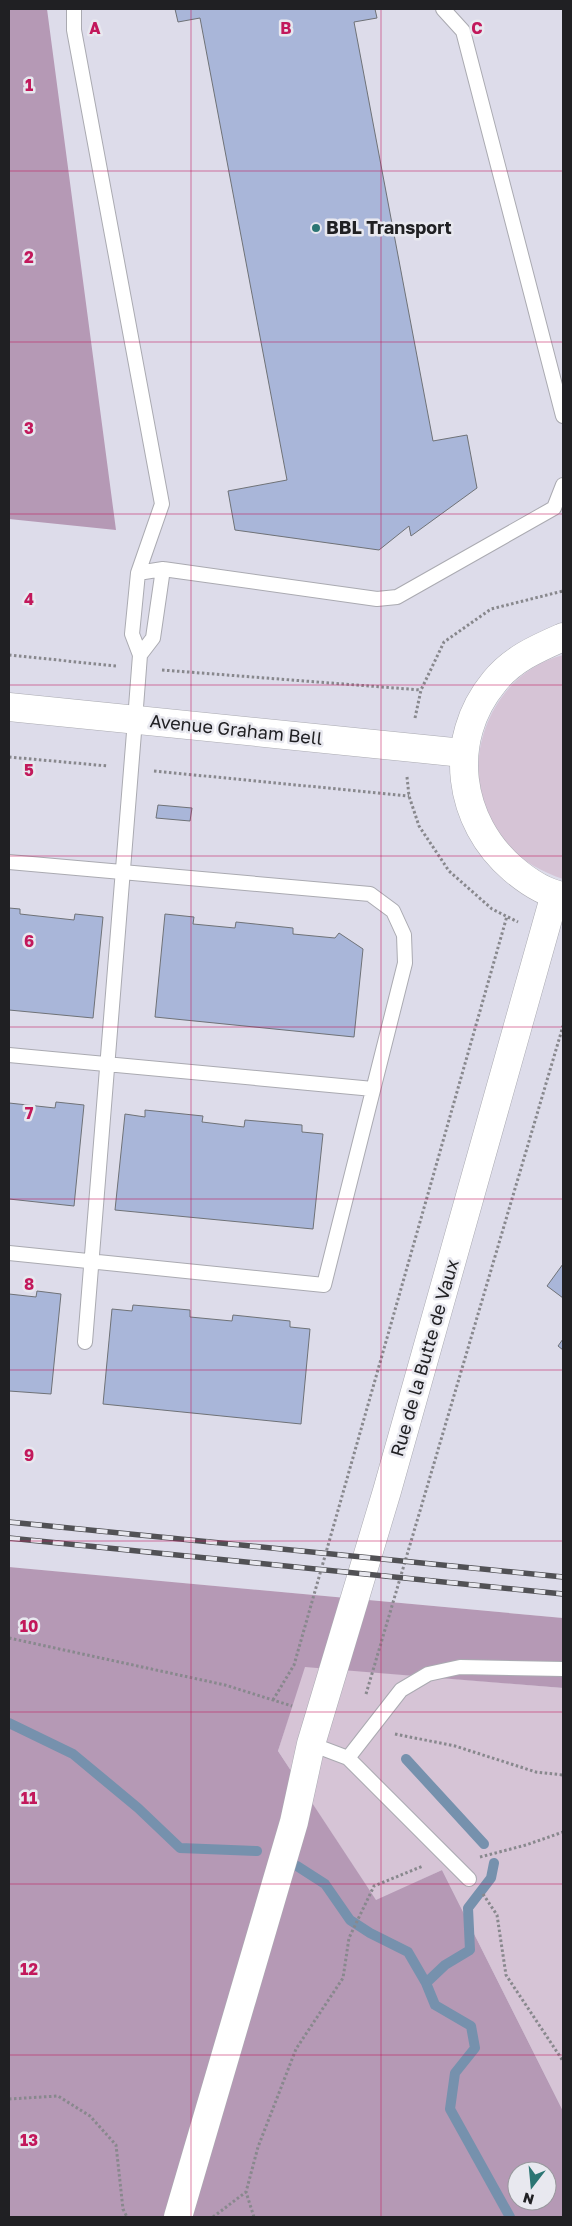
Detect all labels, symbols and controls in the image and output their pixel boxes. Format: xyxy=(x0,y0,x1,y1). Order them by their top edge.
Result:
text: A xyxy=(89,18,101,38)
text: B xyxy=(280,18,292,38)
text: C xyxy=(471,18,483,38)
text: 1 xyxy=(25,75,33,95)
place label: BBL Transport xyxy=(326,216,452,238)
marker: BBL Transport xyxy=(310,222,322,234)
text: 2 xyxy=(24,247,34,267)
text: 3 xyxy=(24,418,34,438)
text: 4 xyxy=(24,589,34,609)
street label: Avenue Graham Bell xyxy=(149,709,324,749)
text: 5 xyxy=(24,760,34,780)
text: 6 xyxy=(24,931,34,951)
text: 7 xyxy=(25,1103,34,1123)
street label: Rue de la Butte de Vaux xyxy=(385,1256,463,1459)
text: 8 xyxy=(24,1274,34,1294)
text: 9 xyxy=(24,1445,34,1465)
text: 10 xyxy=(20,1616,38,1636)
text: 11 xyxy=(21,1788,37,1808)
text: 12 xyxy=(20,1959,38,1979)
text: 13 xyxy=(20,2130,38,2150)
north arrow xyxy=(507,2161,557,2211)
text: N xyxy=(521,2189,536,2209)

